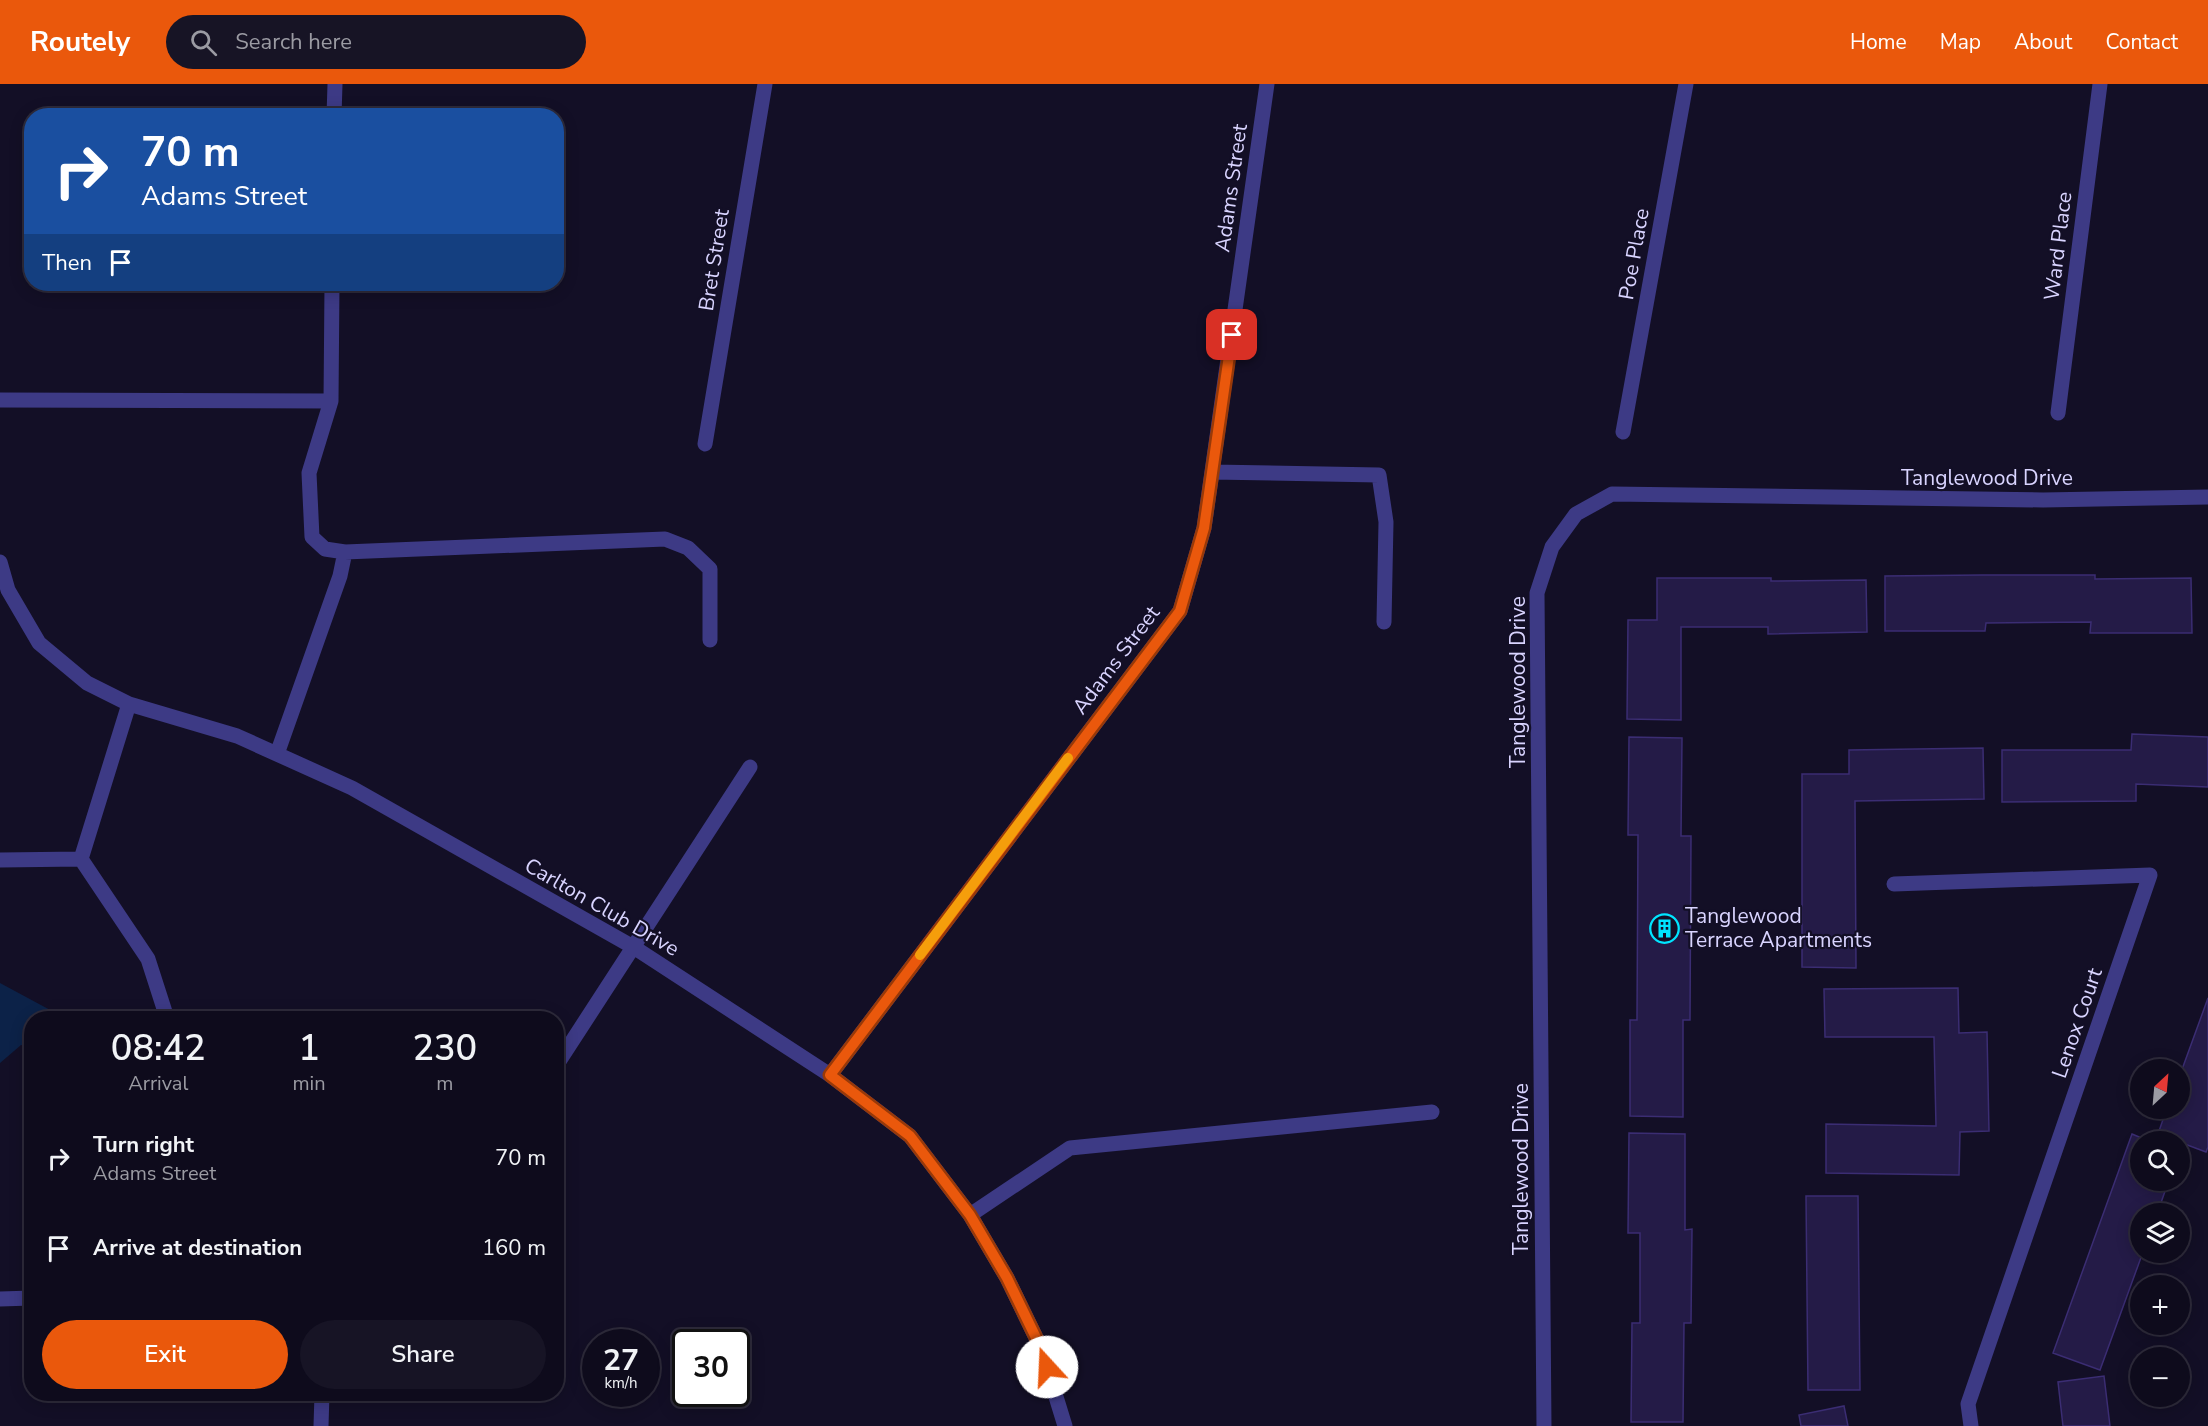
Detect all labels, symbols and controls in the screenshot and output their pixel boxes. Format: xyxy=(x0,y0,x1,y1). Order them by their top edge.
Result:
search box xyxy=(166,15,586,69)
text: Routely xyxy=(30,23,130,61)
icon: search xyxy=(187,26,220,59)
text: Search here xyxy=(235,27,352,57)
text: Home xyxy=(1850,28,1907,56)
text: Map xyxy=(1940,28,1981,56)
text: About xyxy=(2014,28,2072,56)
text: Contact xyxy=(2105,28,2178,56)
street label: Adams Street xyxy=(1208,121,1254,254)
text: 70 m xyxy=(141,124,240,181)
icon: right xyxy=(42,132,120,210)
text: Adams Street xyxy=(141,178,307,215)
street label: Ward Place xyxy=(2037,190,2079,302)
street label: Bret Street xyxy=(692,206,736,313)
street label: Poe Place xyxy=(1612,206,1656,302)
icon: arrive xyxy=(104,246,137,279)
text: Then xyxy=(42,248,92,278)
pin xyxy=(1206,309,1257,360)
icon: arrive xyxy=(1215,318,1248,351)
street label: Tanglewood Drive xyxy=(1901,464,2073,492)
street label: Tanglewood Drive xyxy=(1504,596,1532,768)
street label: Adams Street xyxy=(1066,599,1166,720)
street label: Carlton Club Drive xyxy=(520,851,684,963)
place label: Tanglewood Terrace Apartments xyxy=(1685,902,1872,954)
building icon: Tanglewood Terrace Apartments xyxy=(1648,912,1680,944)
street label: Lenox Court xyxy=(2045,964,2109,1082)
text: 08:42 xyxy=(111,1024,206,1073)
text: 1 xyxy=(298,1024,320,1073)
text: 230 xyxy=(412,1024,477,1073)
north arrow xyxy=(2130,1059,2190,1119)
map controls xyxy=(2130,1059,2190,1407)
text: Arrival xyxy=(128,1070,188,1097)
text: min xyxy=(293,1070,326,1097)
text: m xyxy=(436,1070,453,1097)
street label: Tanglewood Drive xyxy=(1507,1083,1535,1255)
text: Turn right xyxy=(93,1130,194,1160)
button: search xyxy=(2130,1131,2190,1191)
icon: right xyxy=(42,1142,75,1175)
text: 70 m xyxy=(495,1143,546,1173)
text: Adams Street xyxy=(93,1160,216,1187)
button: layers xyxy=(2130,1203,2190,1263)
icon: arrive xyxy=(42,1232,75,1265)
text: Arrive at destination xyxy=(93,1233,302,1263)
text: 160 m xyxy=(482,1233,546,1263)
button: + xyxy=(2130,1275,2190,1335)
button: Exit xyxy=(42,1320,288,1389)
button: Share xyxy=(300,1320,546,1389)
speed limit sign: 30 xyxy=(672,1329,750,1407)
position arrow xyxy=(1015,1335,1079,1399)
text: 27 xyxy=(603,1340,639,1381)
button: − xyxy=(2130,1347,2190,1407)
text: km/h xyxy=(604,1373,638,1393)

